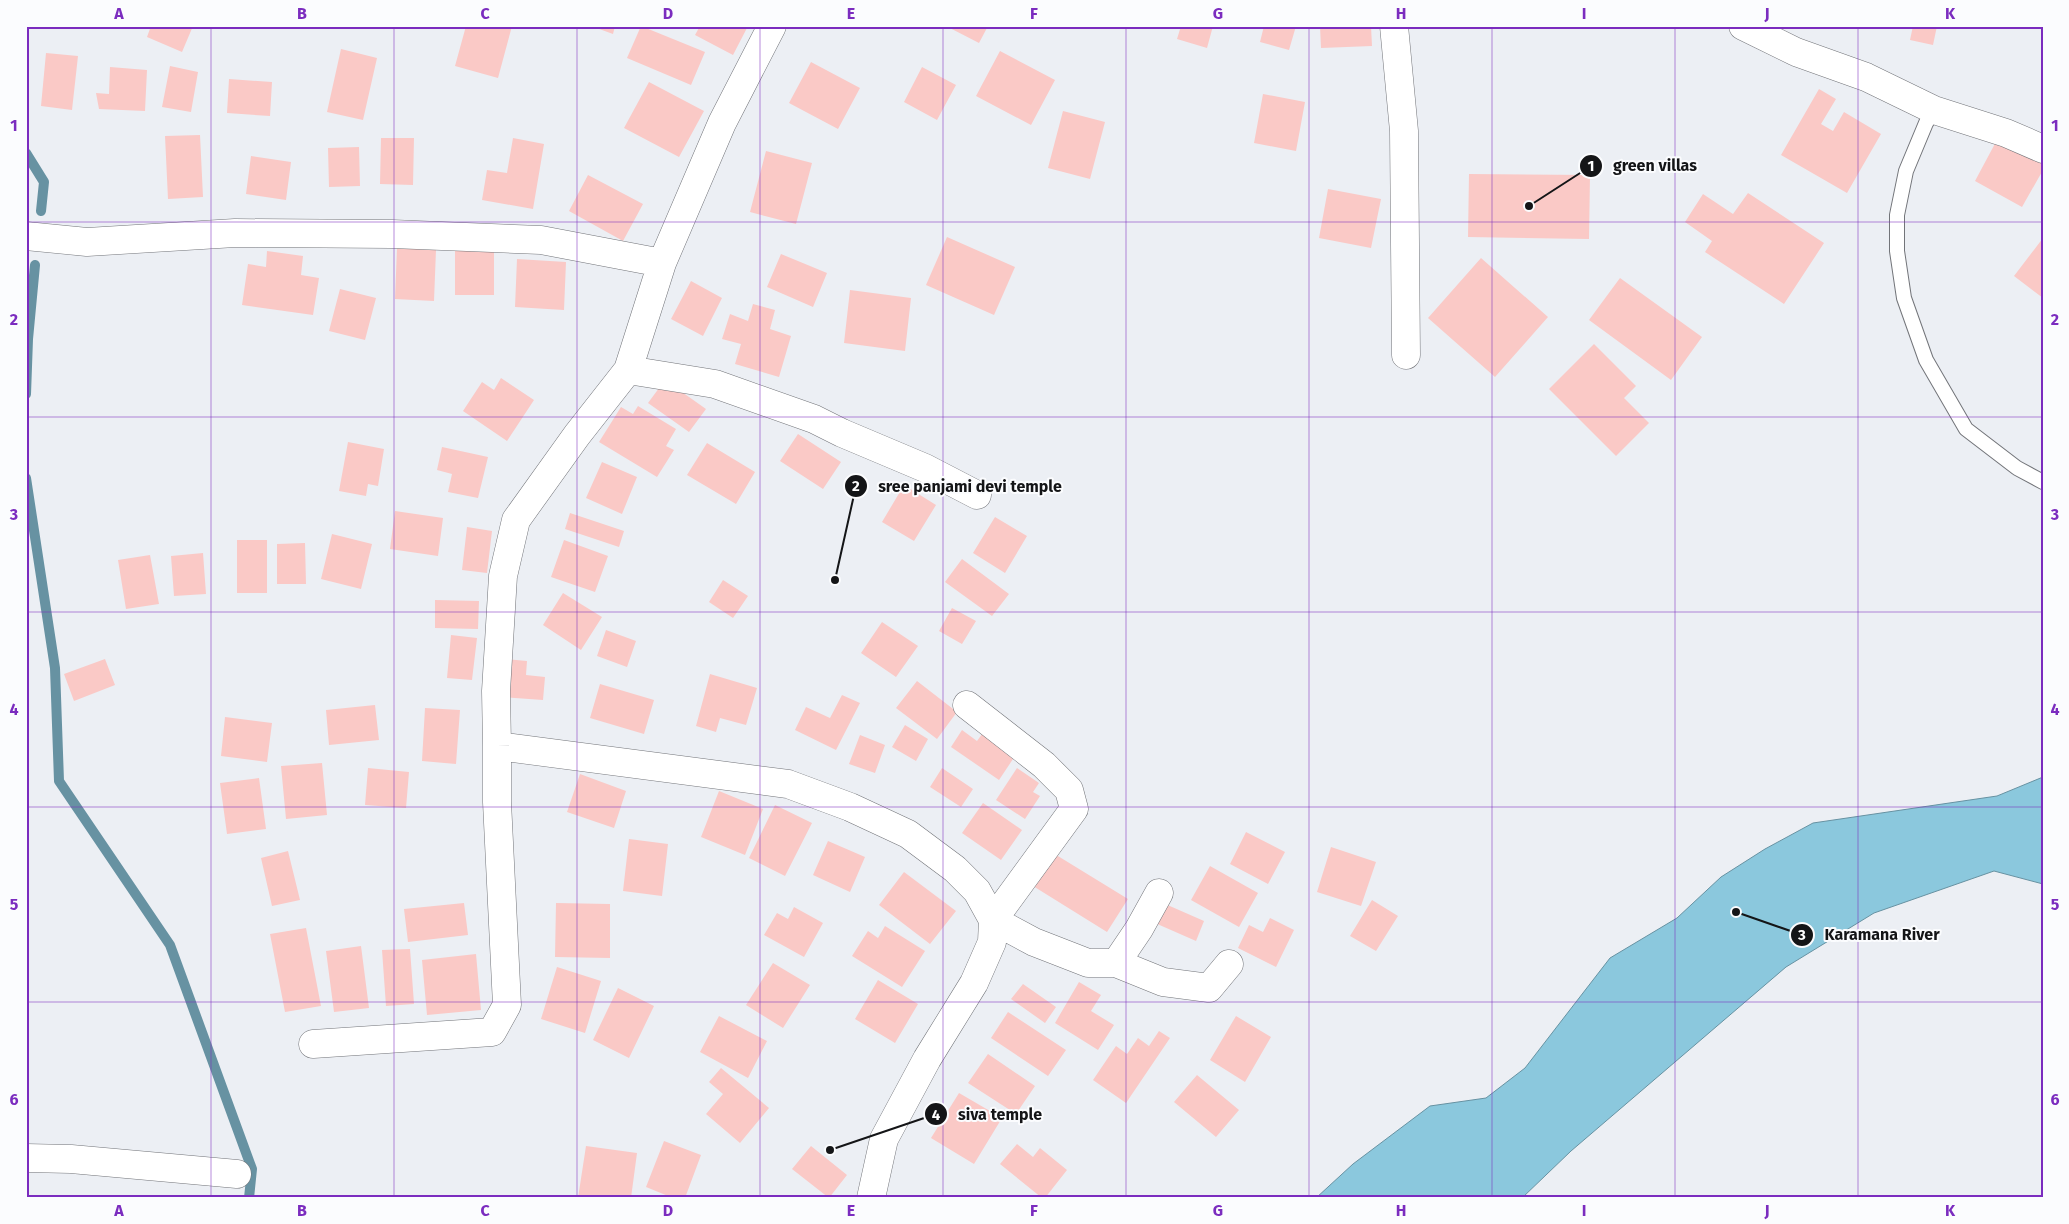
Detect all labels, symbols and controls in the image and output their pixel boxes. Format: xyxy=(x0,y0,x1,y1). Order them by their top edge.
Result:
text: A xyxy=(113,4,124,23)
text: B xyxy=(297,4,307,23)
text: C xyxy=(480,4,490,23)
text: D xyxy=(663,4,673,23)
text: E xyxy=(847,4,855,23)
text: F xyxy=(1030,4,1038,23)
text: G xyxy=(1213,4,1223,23)
text: H xyxy=(1396,4,1406,23)
text: I xyxy=(1582,4,1586,23)
text: J xyxy=(1763,4,1770,23)
text: K xyxy=(1945,4,1956,23)
text: 1 xyxy=(10,116,18,135)
text: 1 xyxy=(2051,116,2059,135)
callout: green villas xyxy=(1578,150,1707,181)
text: green villas xyxy=(1613,156,1697,175)
text: 1 xyxy=(1588,157,1594,175)
text: 2 xyxy=(10,310,18,329)
text: 2 xyxy=(2051,310,2059,329)
callout: sree panjami devi temple xyxy=(843,471,1072,502)
text: 2 xyxy=(852,477,860,495)
text: sree panjami devi temple xyxy=(878,477,1062,496)
text: 3 xyxy=(9,505,18,524)
text: 3 xyxy=(2050,505,2059,524)
text: 4 xyxy=(9,700,19,719)
text: 4 xyxy=(2050,700,2060,719)
text: 5 xyxy=(10,895,19,914)
text: 5 xyxy=(2051,895,2060,914)
callout: Karamana River xyxy=(1789,919,1950,950)
text: Karamana River xyxy=(1824,925,1940,944)
text: 3 xyxy=(1797,926,1806,944)
text: 6 xyxy=(9,1090,19,1109)
text: 6 xyxy=(2050,1090,2060,1109)
callout: siva temple xyxy=(923,1099,1052,1130)
text: siva temple xyxy=(958,1105,1042,1124)
text: 4 xyxy=(932,1106,941,1124)
text: A xyxy=(113,1201,124,1220)
text: B xyxy=(297,1201,307,1220)
text: C xyxy=(480,1201,490,1220)
text: D xyxy=(663,1201,673,1220)
text: E xyxy=(847,1201,855,1220)
text: F xyxy=(1030,1201,1038,1220)
text: G xyxy=(1213,1201,1223,1220)
text: H xyxy=(1396,1201,1406,1220)
text: I xyxy=(1582,1201,1586,1220)
text: J xyxy=(1763,1201,1770,1220)
text: K xyxy=(1945,1201,1956,1220)

